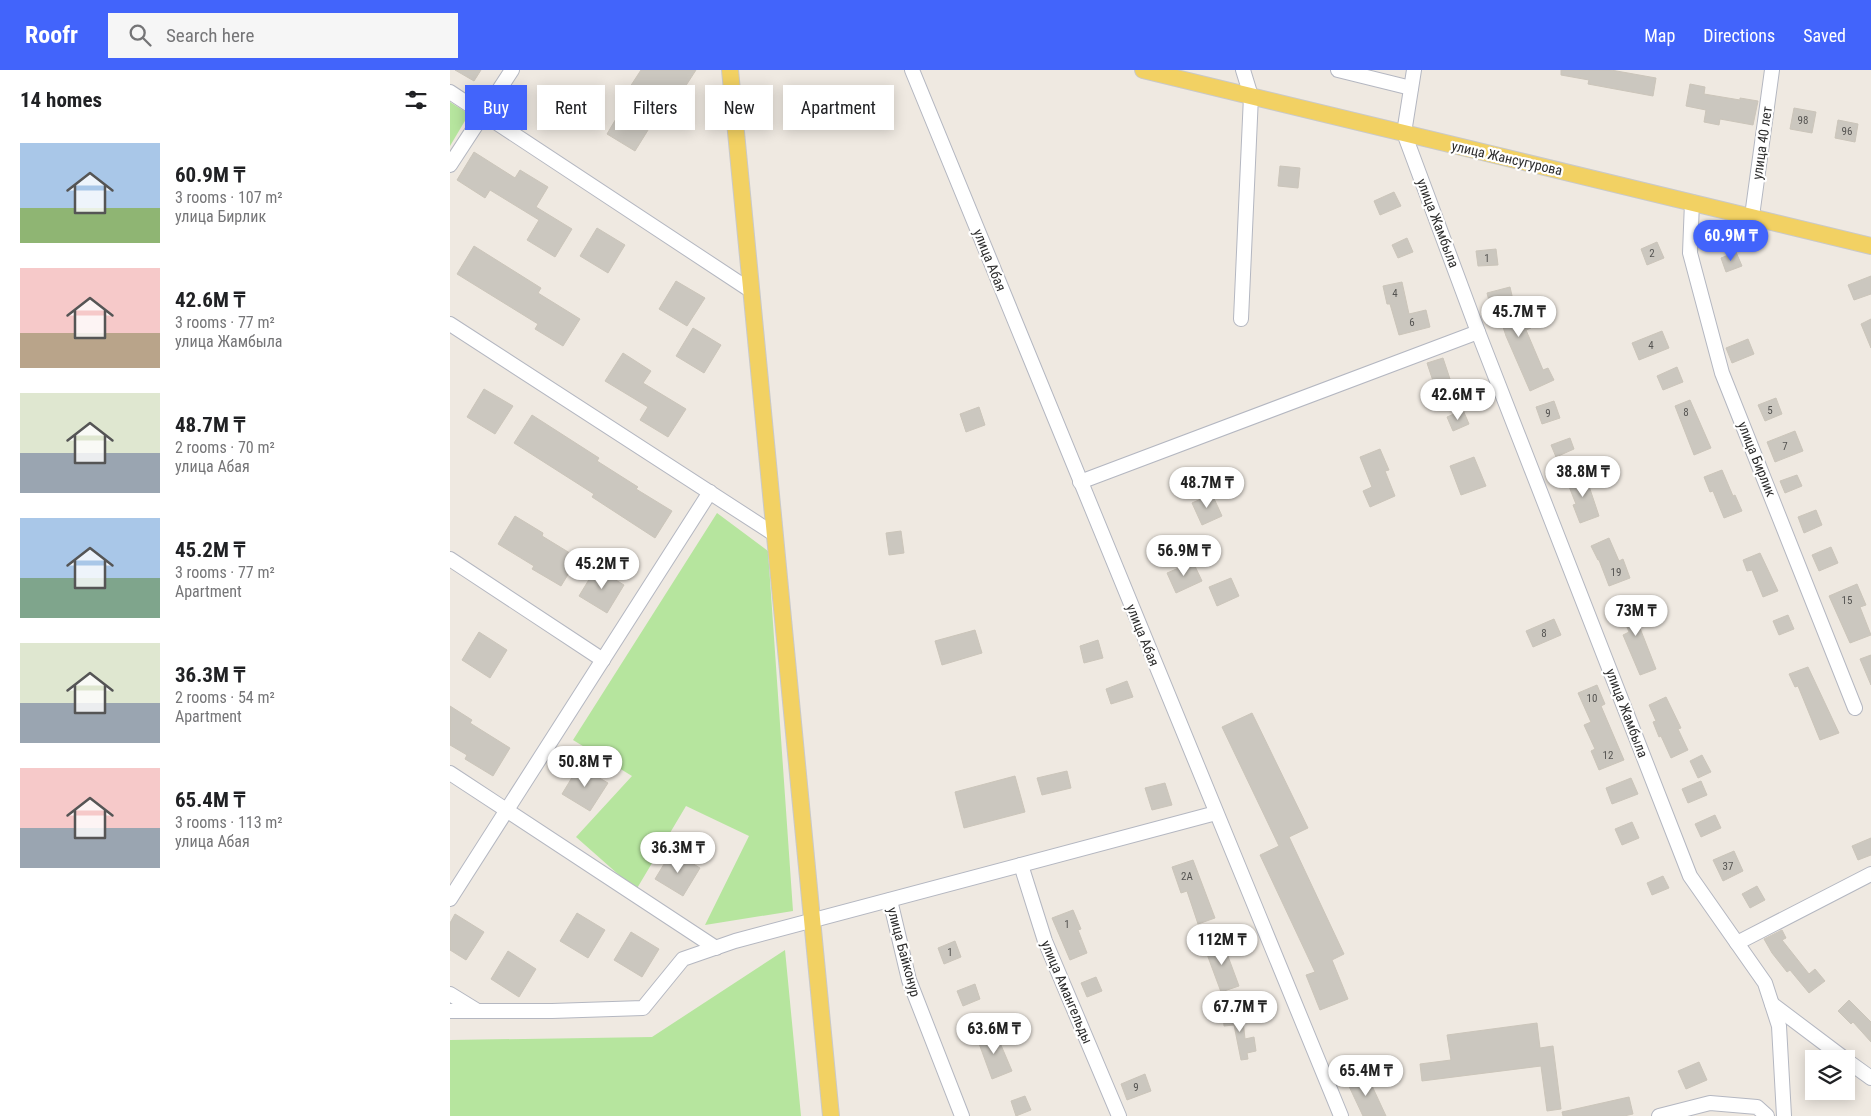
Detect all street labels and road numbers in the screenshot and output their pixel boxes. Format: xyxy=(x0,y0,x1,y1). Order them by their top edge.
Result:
street label: улица 40 лет xyxy=(1749,105,1775,181)
street label: улица Жансугурова xyxy=(1450,137,1564,179)
street label: улица Жамбыла xyxy=(1414,176,1462,270)
street label: улица Абая xyxy=(970,227,1010,293)
street label: улица Бирлик xyxy=(1735,419,1779,499)
street label: улица Абая xyxy=(1123,602,1163,668)
street label: улица Жамбыла xyxy=(1603,666,1651,760)
street label: улица Байконур xyxy=(884,905,924,999)
street label: улица Амангельды xyxy=(1038,938,1096,1046)

